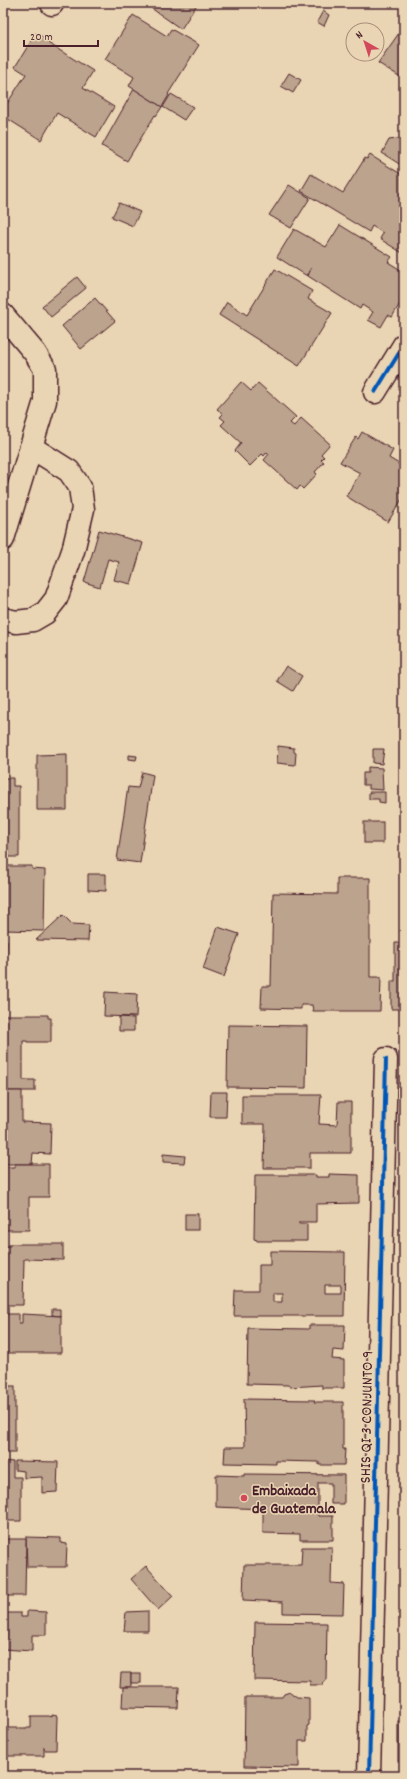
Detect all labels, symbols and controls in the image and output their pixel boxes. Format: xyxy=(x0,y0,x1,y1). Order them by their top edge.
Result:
scale bar xyxy=(24,22,98,48)
north arrow xyxy=(345,22,385,62)
text: N xyxy=(353,28,368,44)
text: 20 m xyxy=(30,29,53,46)
street label: SHIS QI 3 CONJUNTO 9 xyxy=(355,1351,380,1484)
place label: Embaixada de Guatemala xyxy=(252,1480,337,1521)
marker: Embaixada de Guatemala xyxy=(239,1493,249,1503)

